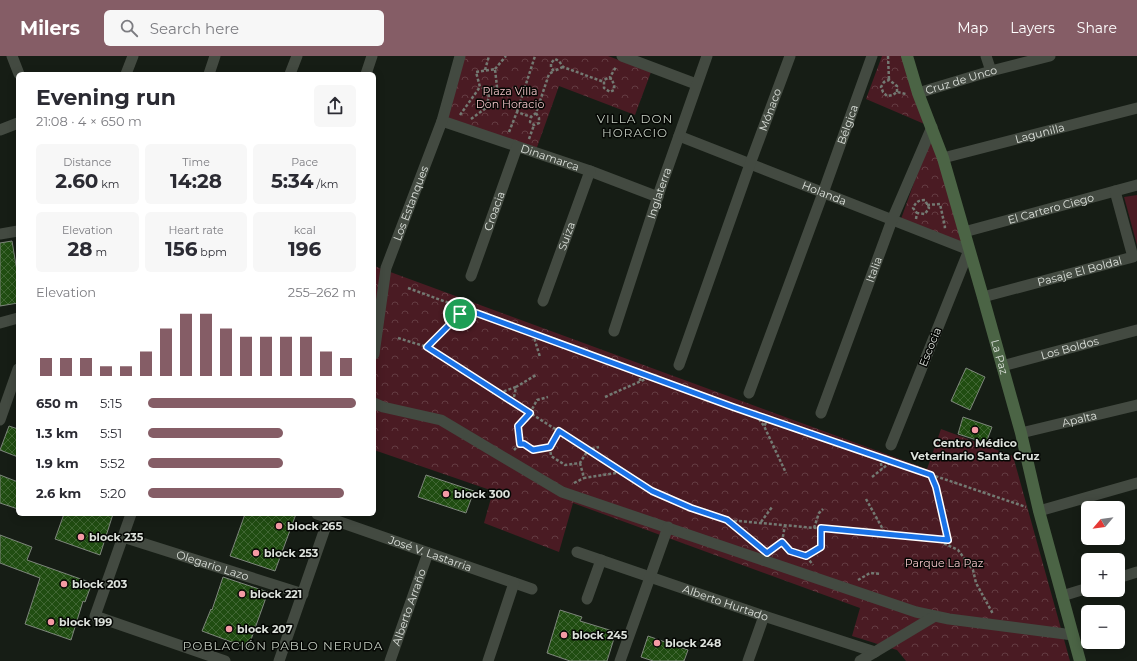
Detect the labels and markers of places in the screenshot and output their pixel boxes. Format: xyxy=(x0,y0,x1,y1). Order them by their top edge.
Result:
pin xyxy=(443,297,477,331)
marker: Centro Médico Veterinario Santa Cruz xyxy=(970,425,980,435)
place label: Centro Médico Veterinario Santa Cruz xyxy=(910,436,1039,463)
place label: block 300 xyxy=(454,487,511,501)
marker: block 300 xyxy=(441,489,451,499)
place label: block 265 xyxy=(287,519,342,533)
marker: block 265 xyxy=(274,521,284,531)
place label: block 235 xyxy=(89,530,144,544)
marker: block 235 xyxy=(76,532,86,542)
place label: block 253 xyxy=(264,546,319,560)
marker: block 253 xyxy=(251,548,261,558)
place label: block 203 xyxy=(72,577,128,591)
marker: block 203 xyxy=(59,579,69,589)
place label: block 221 xyxy=(250,587,302,601)
marker: block 221 xyxy=(237,589,247,599)
place label: block 199 xyxy=(59,615,112,629)
marker: block 199 xyxy=(46,617,56,627)
place label: block 207 xyxy=(237,622,293,636)
marker: block 207 xyxy=(224,624,234,634)
place label: block 245 xyxy=(572,628,628,642)
marker: block 245 xyxy=(559,630,569,640)
place label: block 248 xyxy=(665,636,721,650)
marker: block 248 xyxy=(652,638,662,648)

